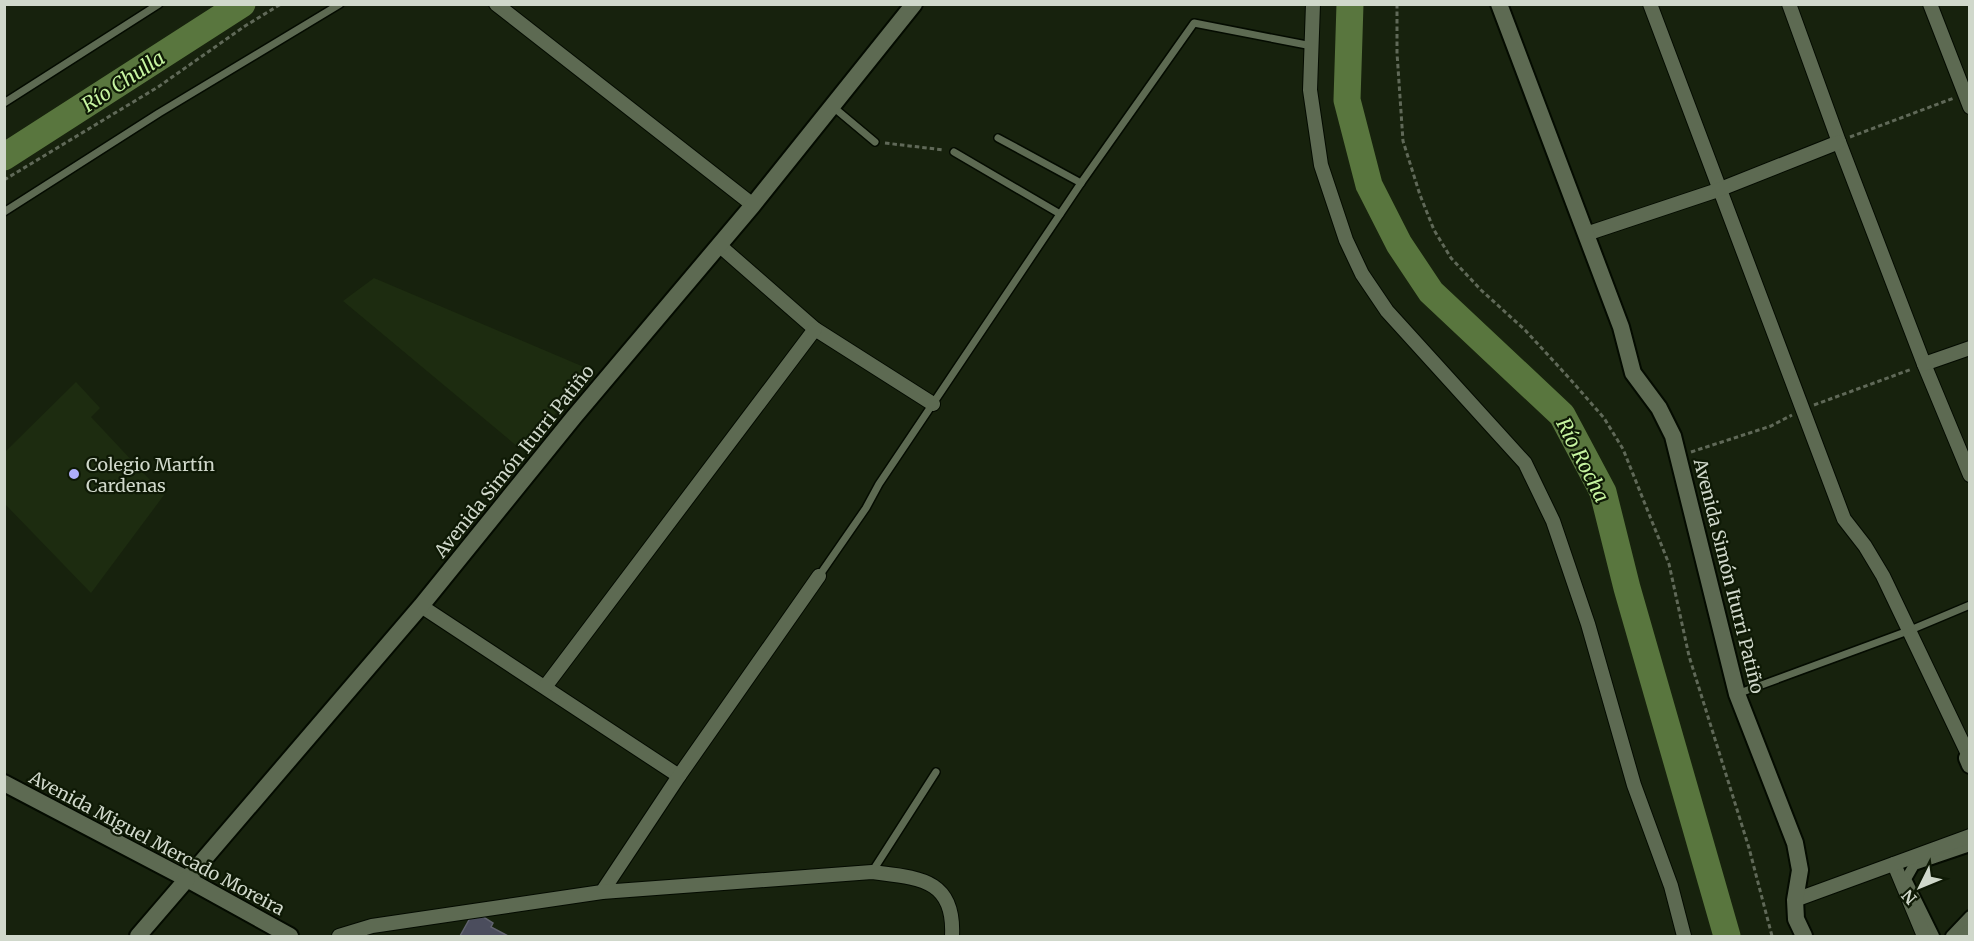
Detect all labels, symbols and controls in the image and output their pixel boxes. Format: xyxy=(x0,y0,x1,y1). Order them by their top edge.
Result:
water label: Río Chulla xyxy=(77,45,169,117)
street label: Avenida Simón Iturri Patiño xyxy=(428,360,599,563)
water label: Río Rocha xyxy=(1551,414,1615,506)
place label: Colegio Martín Cardenas xyxy=(86,453,215,497)
street label: Avenida Simón Iturri Patiño xyxy=(1688,455,1769,696)
marker: Colegio Martín Cardenas xyxy=(67,467,81,481)
street label: Avenida Miguel Mercado Moreira xyxy=(24,765,289,920)
north arrow xyxy=(1890,857,1950,917)
text: N xyxy=(1897,886,1921,909)

